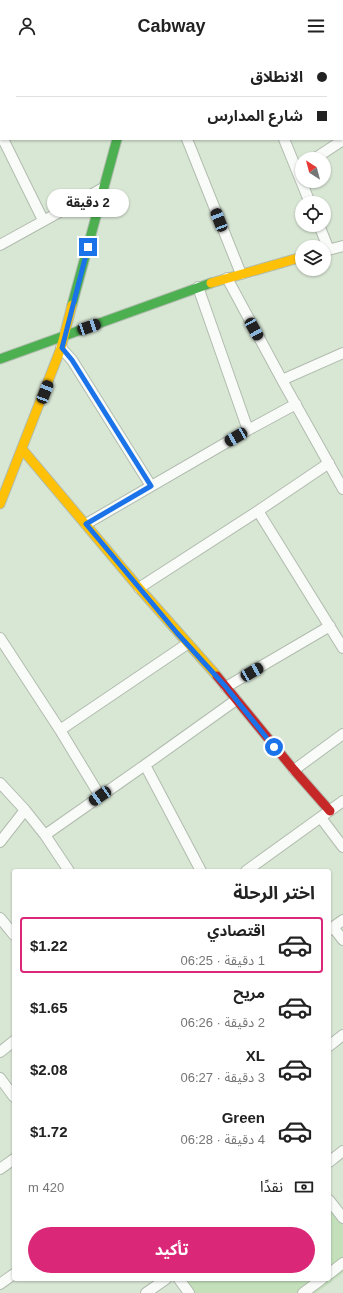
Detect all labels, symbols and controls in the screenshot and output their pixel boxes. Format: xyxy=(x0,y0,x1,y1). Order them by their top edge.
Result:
icon: person xyxy=(16,15,38,37)
icon: menu xyxy=(305,15,327,37)
text: Cabway xyxy=(137,16,206,36)
text: الانطلاق xyxy=(251,68,303,85)
text: شارع المدارس xyxy=(208,107,303,124)
north arrow xyxy=(295,152,331,188)
map controls xyxy=(295,152,331,276)
callout: 2 دقيقة xyxy=(47,189,129,217)
text: 2 دقيقة xyxy=(66,195,110,210)
button: locate xyxy=(295,196,331,232)
car xyxy=(209,207,229,233)
route end xyxy=(79,238,97,256)
button: layers xyxy=(295,240,331,276)
car xyxy=(243,316,265,342)
car xyxy=(76,317,102,337)
car xyxy=(35,379,55,405)
car xyxy=(223,426,249,448)
car xyxy=(239,661,265,683)
route start xyxy=(265,738,283,756)
car xyxy=(87,784,113,808)
text: اختر الرحلة xyxy=(233,883,315,903)
text: اقتصادي xyxy=(207,922,265,939)
icon: car xyxy=(277,927,313,963)
text: $1.22 xyxy=(30,937,68,954)
text: 1 دقيقة · 06:25 xyxy=(180,953,265,968)
text: مريح xyxy=(233,984,265,1001)
icon: car xyxy=(277,989,313,1025)
text: $1.65 xyxy=(30,999,68,1016)
text: 2 دقيقة · 06:26 xyxy=(180,1015,265,1030)
text: XL xyxy=(246,1047,265,1064)
icon: car xyxy=(277,1051,313,1087)
text: $2.08 xyxy=(30,1061,68,1078)
text: 3 دقيقة · 06:27 xyxy=(180,1070,265,1085)
text: Green xyxy=(222,1109,265,1126)
icon: car xyxy=(277,1113,313,1149)
text: $1.72 xyxy=(30,1123,68,1140)
text: 4 دقيقة · 06:28 xyxy=(180,1132,265,1147)
icon: cash xyxy=(293,1176,315,1198)
text: نقدًا xyxy=(260,1178,283,1195)
text: 420 m xyxy=(28,1180,64,1195)
button: تأكيد xyxy=(28,1227,315,1273)

